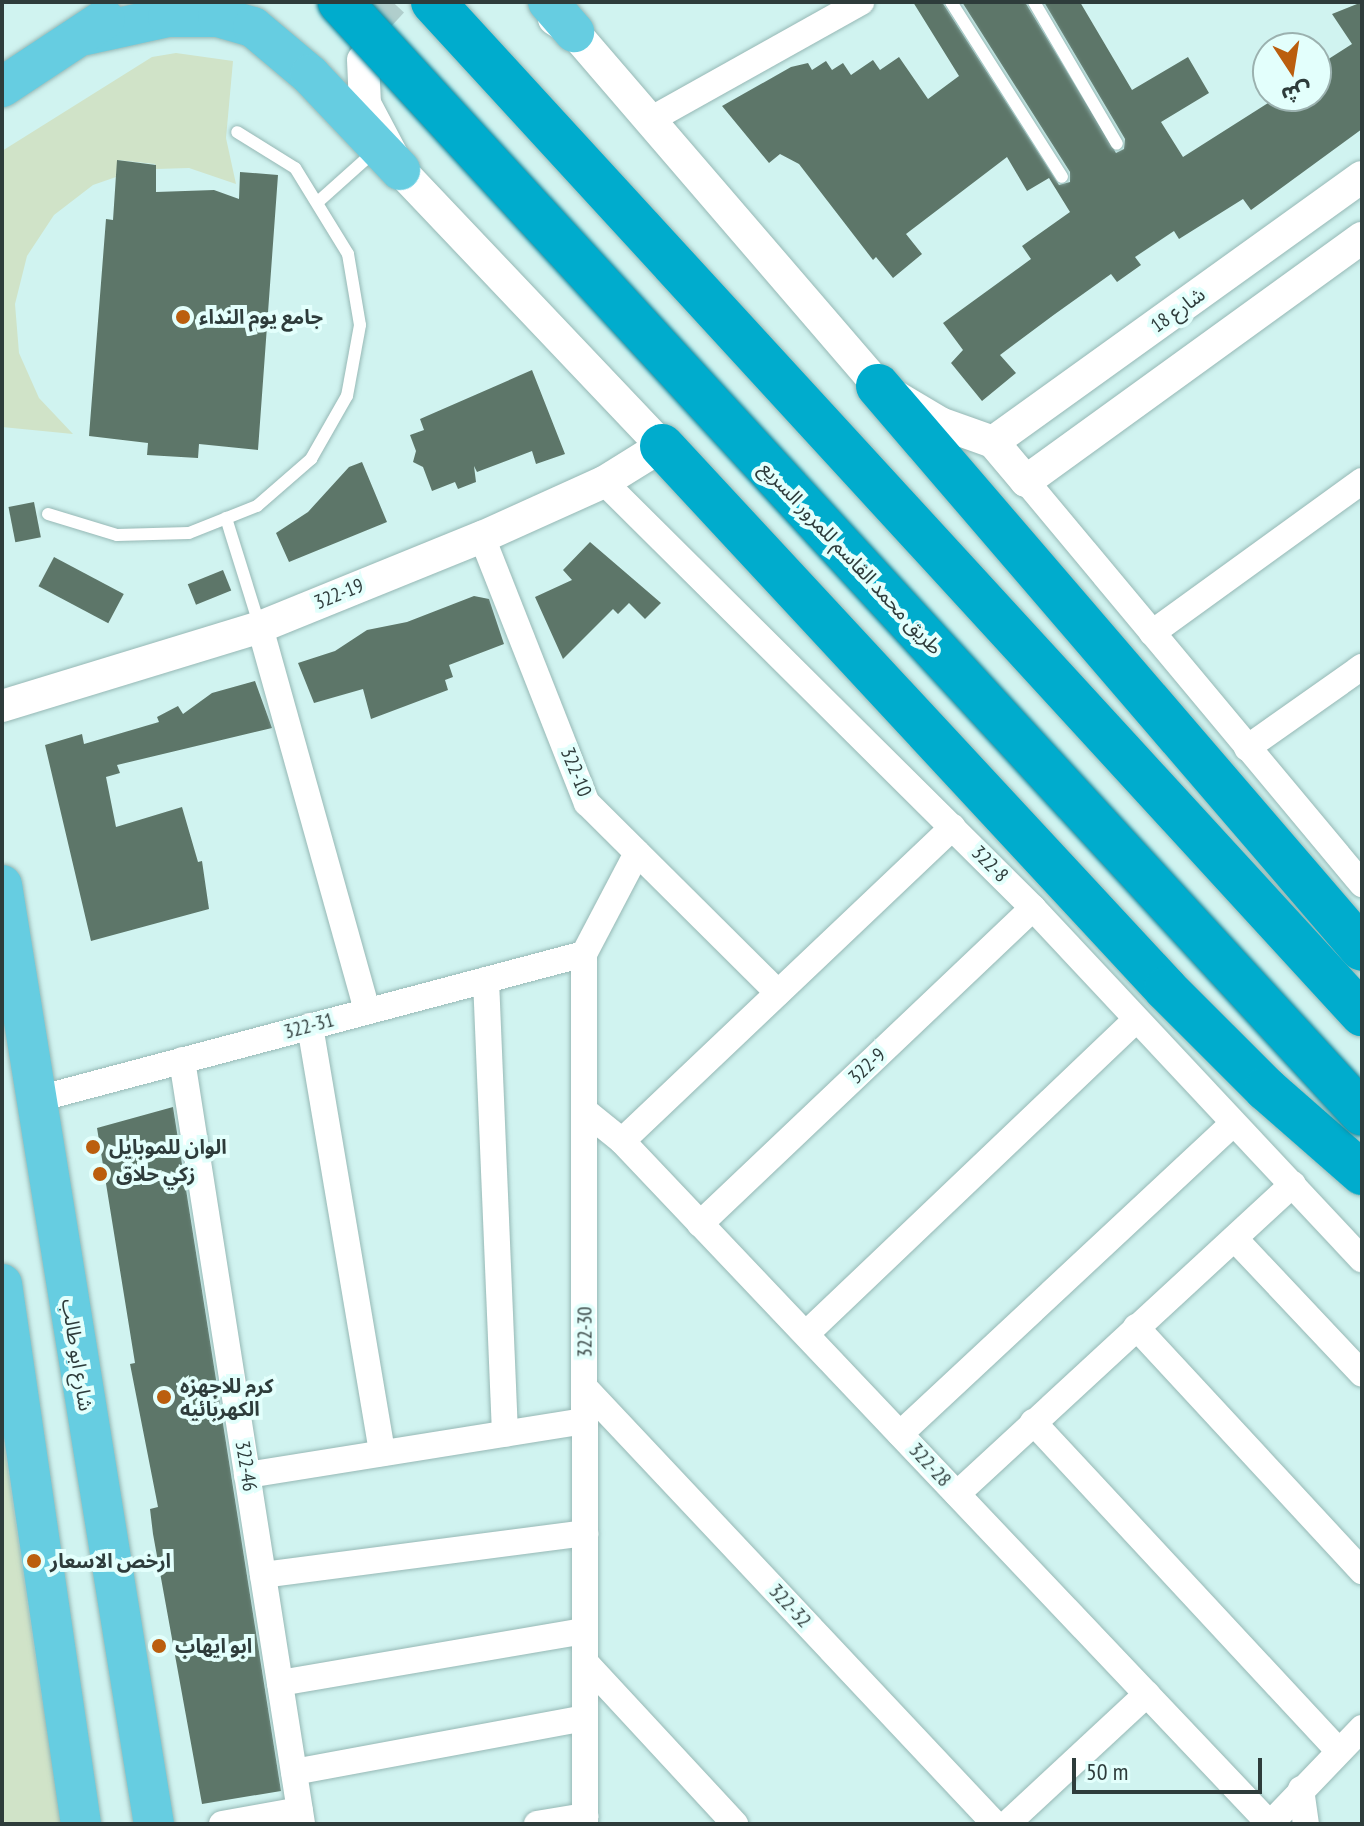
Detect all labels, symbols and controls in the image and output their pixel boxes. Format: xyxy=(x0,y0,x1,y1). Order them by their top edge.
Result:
north arrow xyxy=(1252,32,1332,112)
text: ش xyxy=(1279,77,1314,110)
street label: شارع 18 xyxy=(1146,282,1210,338)
place label: جامع يوم النداء xyxy=(199,305,323,329)
marker: جامع يوم النداء xyxy=(174,308,192,326)
street label: طريق محمد القاسم للمرور السريع xyxy=(755,456,947,660)
street label: 322-19 xyxy=(311,573,367,615)
street label: 322-10 xyxy=(555,744,597,800)
street label: 322-8 xyxy=(967,841,1013,887)
street label: 322-31 xyxy=(281,1008,337,1044)
street label: 322-9 xyxy=(844,1043,890,1089)
place label: الوان للموبايل xyxy=(109,1135,227,1159)
marker: الوان للموبايل xyxy=(84,1138,102,1156)
place label: زكي حلاق xyxy=(116,1162,195,1186)
marker: زكي حلاق xyxy=(91,1165,109,1183)
street label: شارع ابو طالب xyxy=(56,1297,98,1413)
street label: 322-30 xyxy=(573,1307,597,1357)
place label: كرم للاجهزه الكهربائيه xyxy=(180,1374,274,1421)
marker: كرم للاجهزه الكهربائيه xyxy=(155,1388,173,1406)
street label: 322-28 xyxy=(904,1438,956,1492)
street label: 322-46 xyxy=(230,1439,262,1493)
place label: ارخص الاسعار xyxy=(50,1549,171,1573)
marker: ارخص الاسعار xyxy=(25,1552,43,1570)
street label: 322-32 xyxy=(764,1579,816,1633)
place label: ابو ايهاب xyxy=(175,1634,252,1658)
marker: ابو ايهاب xyxy=(150,1637,168,1655)
scale bar xyxy=(1076,1742,1266,1792)
text: 50 m xyxy=(1086,1756,1128,1787)

